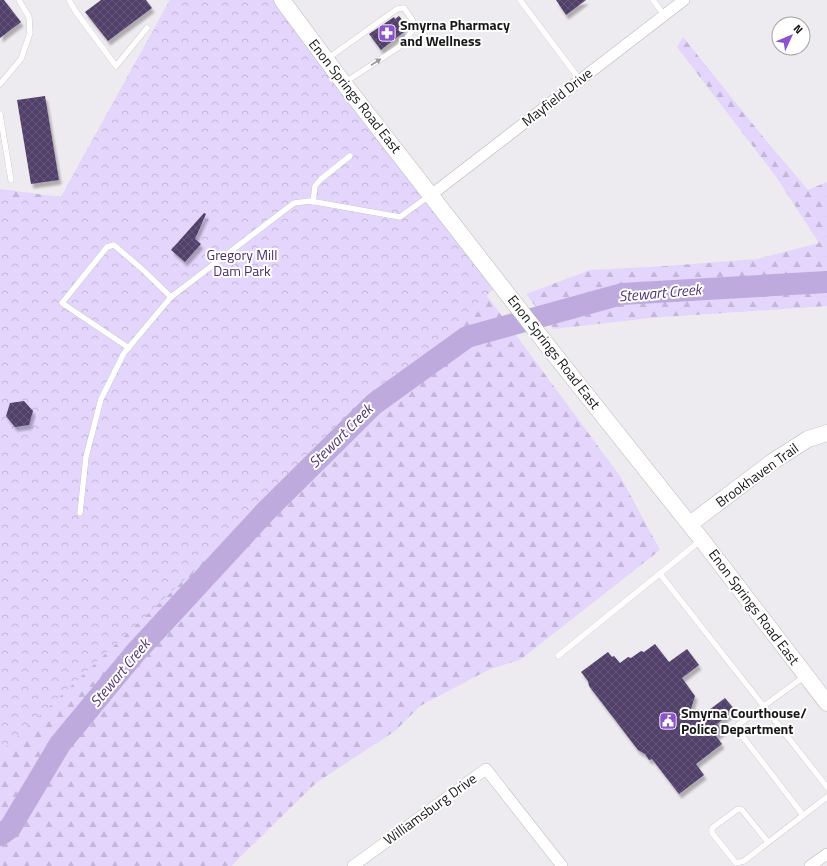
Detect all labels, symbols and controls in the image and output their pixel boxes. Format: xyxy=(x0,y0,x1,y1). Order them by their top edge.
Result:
place label: Smyrna Pharmacy and Wellness xyxy=(400,14,510,51)
north arrow xyxy=(771,16,811,56)
text: N xyxy=(790,21,807,37)
pharmacy icon: Smyrna Pharmacy and Wellness xyxy=(377,23,397,43)
street label: Enon Springs Road East xyxy=(304,34,407,157)
one-way arrow xyxy=(370,58,382,65)
street label: Mayfield Drive xyxy=(517,62,596,131)
park label: Gregory Mill Dam Park xyxy=(207,244,277,281)
water label: Stewart Creek xyxy=(618,277,705,308)
street label: Enon Springs Road East xyxy=(503,290,606,413)
water label: Stewart Creek xyxy=(303,397,380,473)
street label: Brookhaven Trail xyxy=(711,437,802,512)
street label: Enon Springs Road East xyxy=(704,544,805,669)
water label: Stewart Creek xyxy=(84,632,157,712)
place label: Smyrna Courthouse/ Police Department xyxy=(681,702,807,739)
public building icon: Smyrna Courthouse/ Police Department xyxy=(658,711,678,731)
street label: Williamsburg Drive xyxy=(379,768,481,850)

